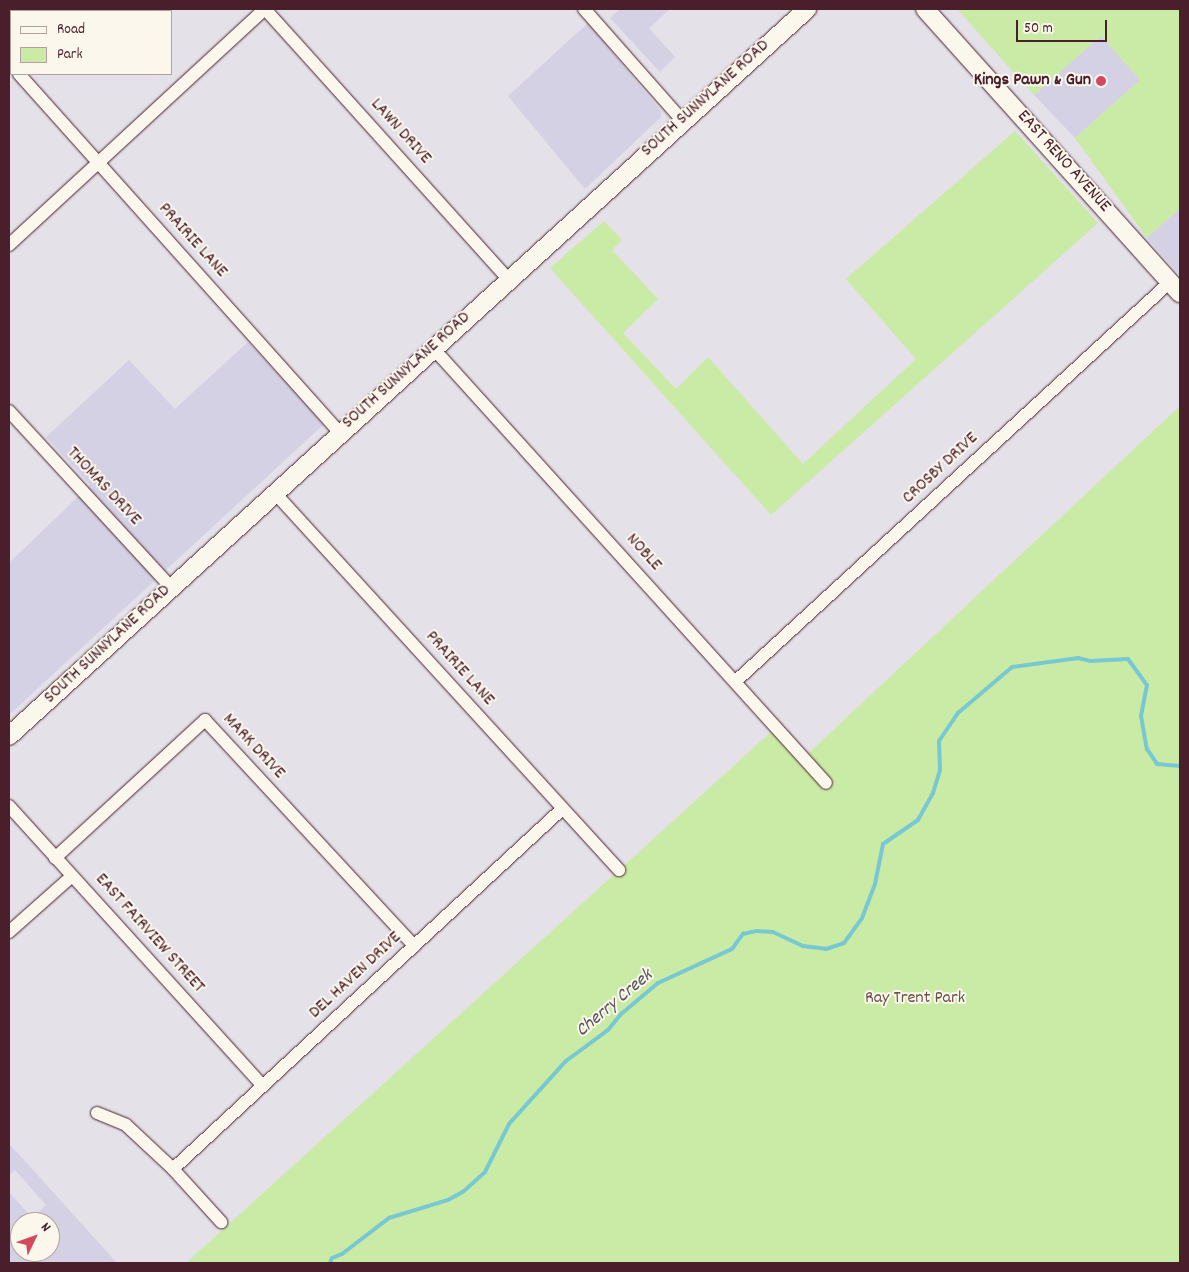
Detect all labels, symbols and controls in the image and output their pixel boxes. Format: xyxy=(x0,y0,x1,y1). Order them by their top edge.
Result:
legend xyxy=(10,10,172,75)
scale bar xyxy=(1019,10,1110,42)
text: 50 m xyxy=(1024,18,1053,40)
text: Road xyxy=(57,19,85,41)
street label: SOUTH SUNNYLANE ROAD xyxy=(637,36,775,162)
text: Park xyxy=(57,44,83,66)
place label: Kings Pawn & Gun xyxy=(974,70,1091,92)
marker: Kings Pawn & Gun xyxy=(1095,75,1107,87)
street label: LAWN DRIVE xyxy=(365,95,435,169)
street label: EAST RENO AVENUE xyxy=(1011,106,1115,218)
street label: PRAIRIE LANE xyxy=(153,199,231,283)
street label: SOUTH SUNNYLANE ROAD xyxy=(338,308,476,434)
street label: CROSBY DRIVE xyxy=(899,428,983,510)
street label: THOMAS DRIVE xyxy=(61,443,145,531)
street label: NOBLE xyxy=(620,530,666,576)
street label: SOUTH SUNNYLANE ROAD xyxy=(40,581,176,709)
street label: PRAIRIE LANE xyxy=(420,627,498,711)
street label: MARK DRIVE xyxy=(217,710,289,784)
street label: EAST FAIRVIEW STREET xyxy=(90,870,208,998)
street label: DEL HAVEN DRIVE xyxy=(305,928,407,1024)
water label: Cherry Creek xyxy=(572,965,658,1043)
park label: Ray Trent Park xyxy=(865,988,965,1010)
north arrow xyxy=(10,1212,60,1262)
text: N xyxy=(36,1218,55,1237)

